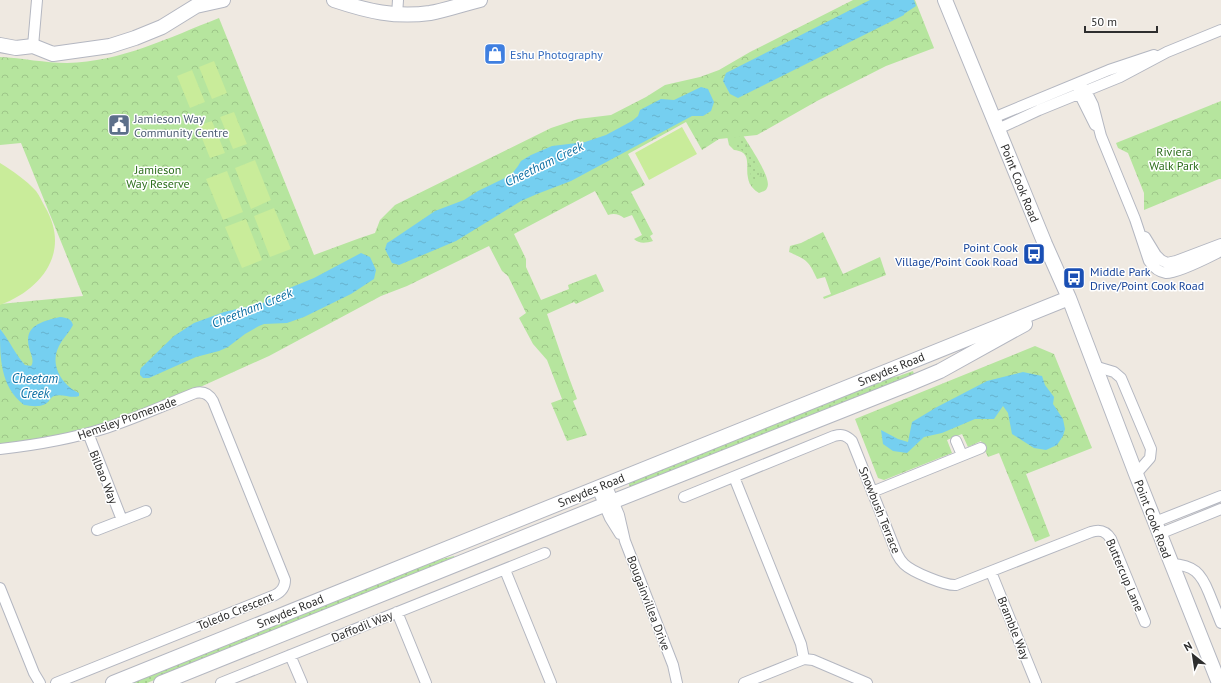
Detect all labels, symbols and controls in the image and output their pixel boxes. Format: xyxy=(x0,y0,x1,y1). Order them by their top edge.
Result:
scale bar xyxy=(1085,8,1157,34)
text: 50 m xyxy=(1091,14,1117,29)
shop icon: Eshu Photography xyxy=(482,41,508,67)
place label: Eshu Photography xyxy=(510,47,603,62)
place label: Jamieson Way Community Centre xyxy=(133,111,228,140)
public building icon: Jamieson Way Community Centre xyxy=(106,112,132,138)
water label: Cheetham Creek xyxy=(502,137,587,190)
street label: Point Cook Road xyxy=(997,142,1043,224)
park label: Riviera Walk Park xyxy=(1149,144,1199,173)
park label: Jamieson Way Reserve xyxy=(126,162,190,191)
place label: Point Cook Village/Point Cook Road xyxy=(894,240,1018,269)
bus stop icon: Point Cook Village/Point Cook Road xyxy=(1021,241,1047,267)
place label: Middle Park Drive/Point Cook Road xyxy=(1090,264,1204,293)
bus stop icon: Middle Park Drive/Point Cook Road xyxy=(1061,265,1087,291)
water label: Cheetham Creek xyxy=(209,284,296,332)
street label: Sneydes Road xyxy=(855,349,927,389)
water label: Cheetam Creek xyxy=(12,370,58,402)
street label: Hemsley Promenade xyxy=(75,393,179,443)
street label: Bilbao Way xyxy=(86,448,122,506)
street label: Snowbush Terrace xyxy=(856,465,904,555)
street label: Sneydes Road xyxy=(555,470,627,510)
street label: Point Cook Road xyxy=(1131,478,1175,560)
street label: Buttercup Lane xyxy=(1103,536,1147,614)
street label: Bougainvillea Drive xyxy=(624,554,674,652)
street label: Toledo Crescent xyxy=(195,589,275,633)
street label: Sneydes Road xyxy=(254,591,326,631)
street label: Bramble Way xyxy=(995,594,1034,662)
street label: Daffodil Way xyxy=(329,607,395,645)
north arrow xyxy=(1173,635,1213,675)
text: N xyxy=(1181,638,1195,654)

